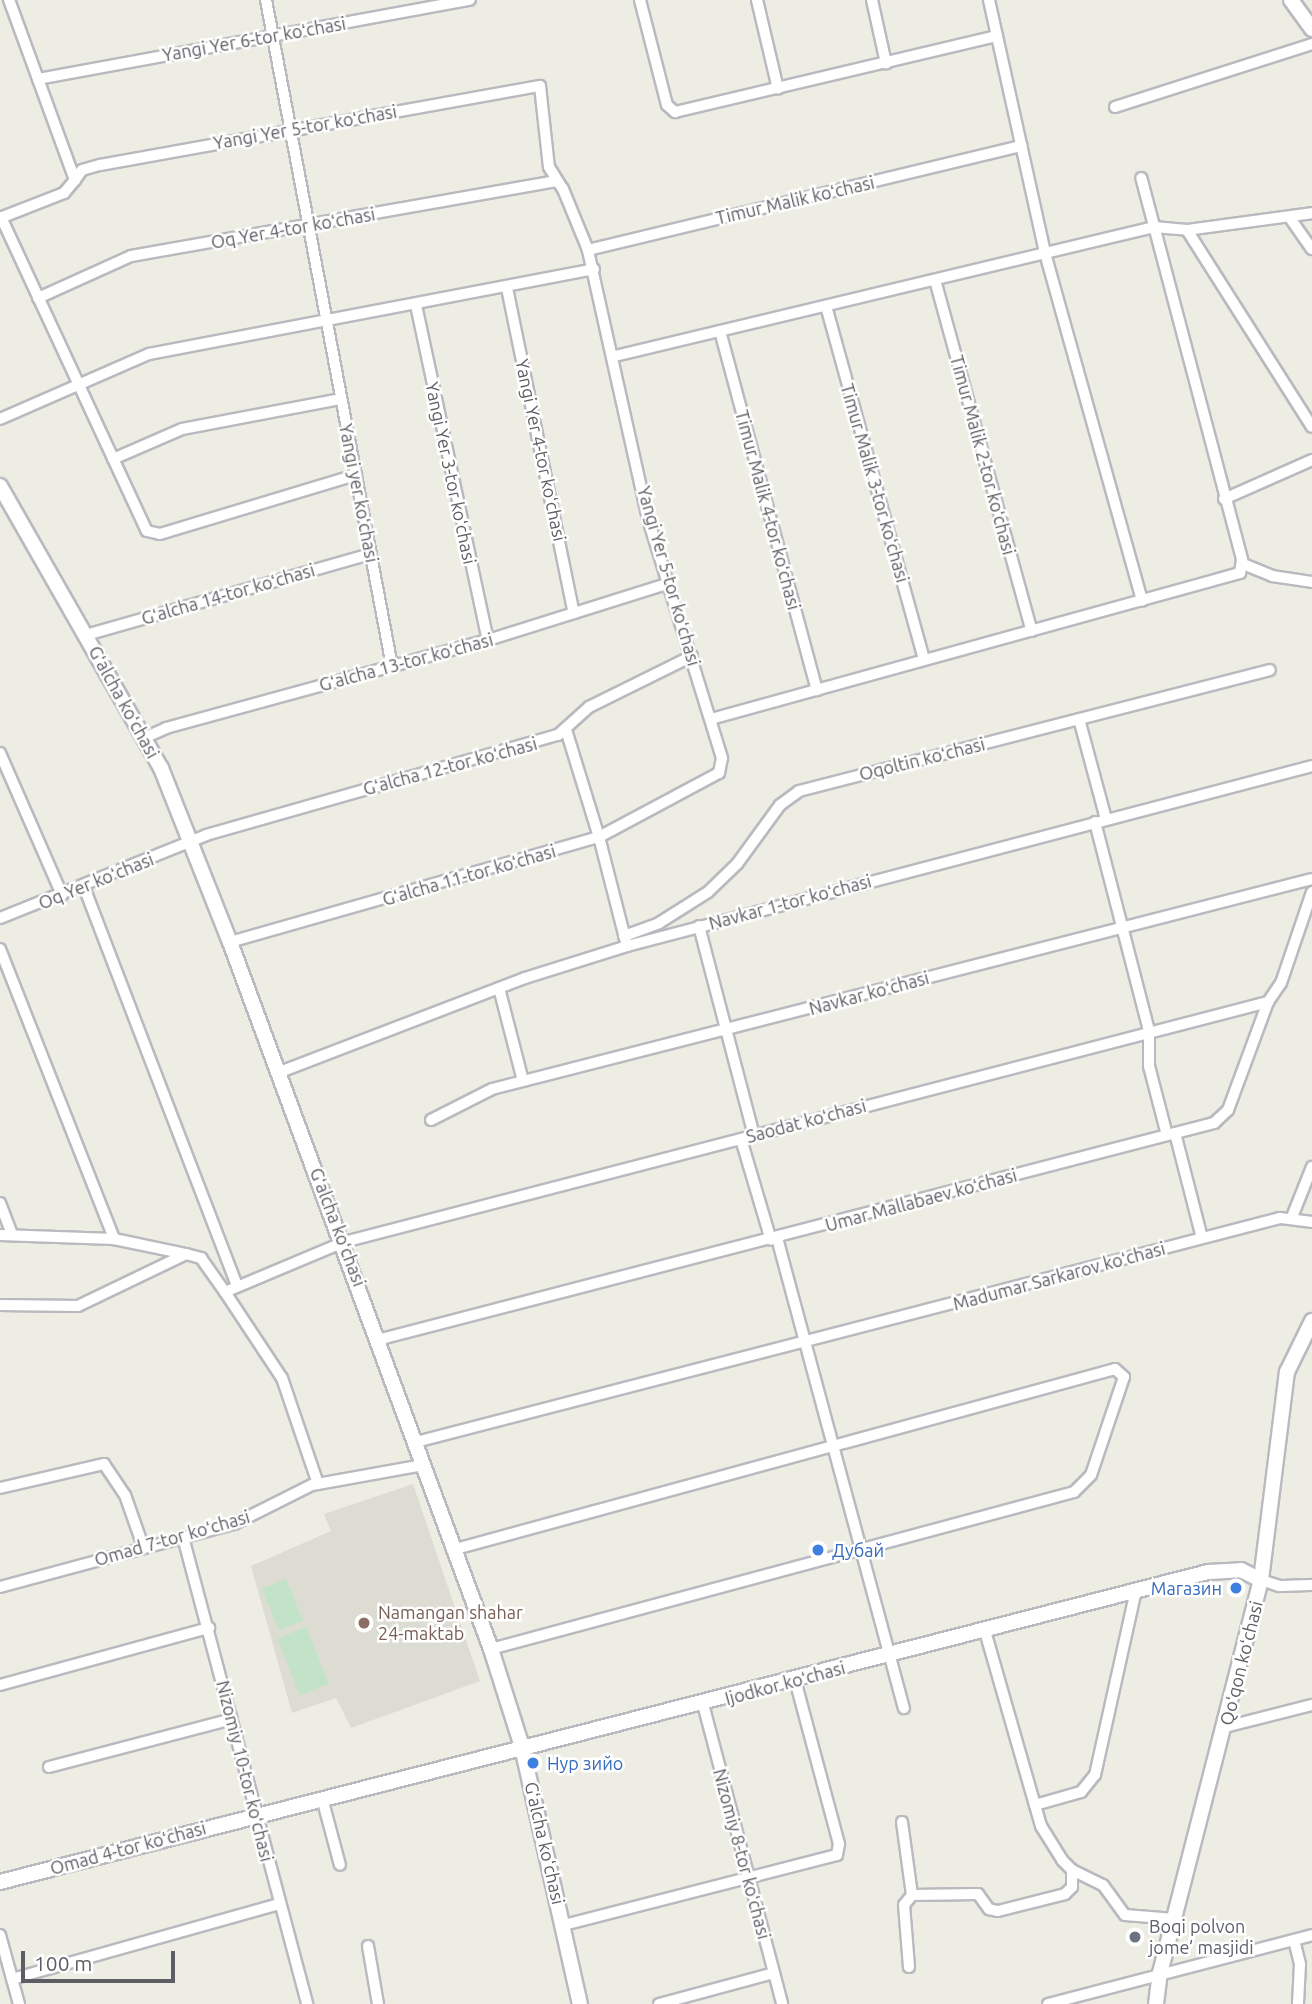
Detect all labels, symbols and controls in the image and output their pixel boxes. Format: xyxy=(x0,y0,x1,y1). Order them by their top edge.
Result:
street label: Yangi Yer 6-tor koʻchasi xyxy=(161,12,347,66)
street label: Yangi Yer 5-tor koʻchasi xyxy=(212,100,398,154)
street label: Timur Malik koʻchasi xyxy=(714,171,876,229)
street label: Oq Yer 4-tor koʻchasi xyxy=(209,203,377,253)
street label: Timur Malik 2-tor koʻchasi xyxy=(946,353,1020,557)
street label: Yangi Yer 4-tor koʻchasi xyxy=(511,357,571,543)
street label: Yangi Yer 3-tor koʻchasi xyxy=(421,380,481,566)
street label: Timur Malik 3-tor koʻchasi xyxy=(836,381,914,585)
street label: Timur Malik 4-tor koʻchasi xyxy=(731,408,805,612)
street label: Yangi yer koʻchasi xyxy=(335,422,383,564)
street label: Yangi Yer 5-tor koʻchasi xyxy=(633,484,705,668)
street label: Gʻalcha 14-tor koʻchasi xyxy=(139,559,317,629)
street label: Gʻalcha 13-tor koʻchasi xyxy=(317,628,495,696)
street label: Gʻalcha koʻchasi xyxy=(84,642,164,762)
street label: Gʻalcha 12-tor koʻchasi xyxy=(361,732,539,800)
street label: Oqoltin koʻchasi xyxy=(857,733,987,785)
street label: Gʻalcha 11-tor koʻchasi xyxy=(380,840,558,910)
street label: Oq Yer koʻchasi xyxy=(35,848,157,914)
street label: Navkar 1-tor koʻchasi xyxy=(706,870,874,934)
street label: Navkar koʻchasi xyxy=(807,967,931,1019)
street label: Saodat koʻchasi xyxy=(744,1095,868,1147)
street label: Umar Mallabaev koʻchasi xyxy=(823,1164,1019,1236)
street label: Gʻalcha koʻchasi xyxy=(305,1165,371,1289)
street label: Madumar Sarkarov koʻchasi xyxy=(951,1237,1167,1315)
street label: Omad 7-tor koʻchasi xyxy=(92,1505,252,1571)
place label: Дубай xyxy=(832,1539,884,1561)
marker: Дубай xyxy=(810,1542,826,1558)
place label: Магазин xyxy=(1151,1577,1222,1599)
marker: Магазин xyxy=(1228,1580,1244,1596)
street label: Qoʻqon koʻchasi xyxy=(1215,1599,1267,1727)
place label: Namangan shahar 24-maktab xyxy=(378,1602,523,1644)
marker: Namangan shahar 24-maktab xyxy=(356,1615,372,1631)
street label: Ijodkor koʻchasi xyxy=(723,1657,847,1709)
street label: Nizomiy 10-tor koʻchasi xyxy=(212,1678,278,1864)
place label: Нур зийо xyxy=(547,1752,623,1774)
marker: Нур зийо xyxy=(525,1755,541,1771)
street label: Nizomiy 8-tor koʻchasi xyxy=(709,1766,775,1942)
street label: Gʻalcha koʻchasi xyxy=(520,1780,570,1906)
street label: Omad 4-tor koʻchasi xyxy=(48,1817,208,1879)
place label: Boqi polvon jome’ masjidi xyxy=(1149,1916,1254,1958)
marker: Boqi polvon jome’ masjidi xyxy=(1127,1929,1143,1945)
scale bar xyxy=(24,1938,178,1982)
text: 100 m xyxy=(34,1951,92,1975)

